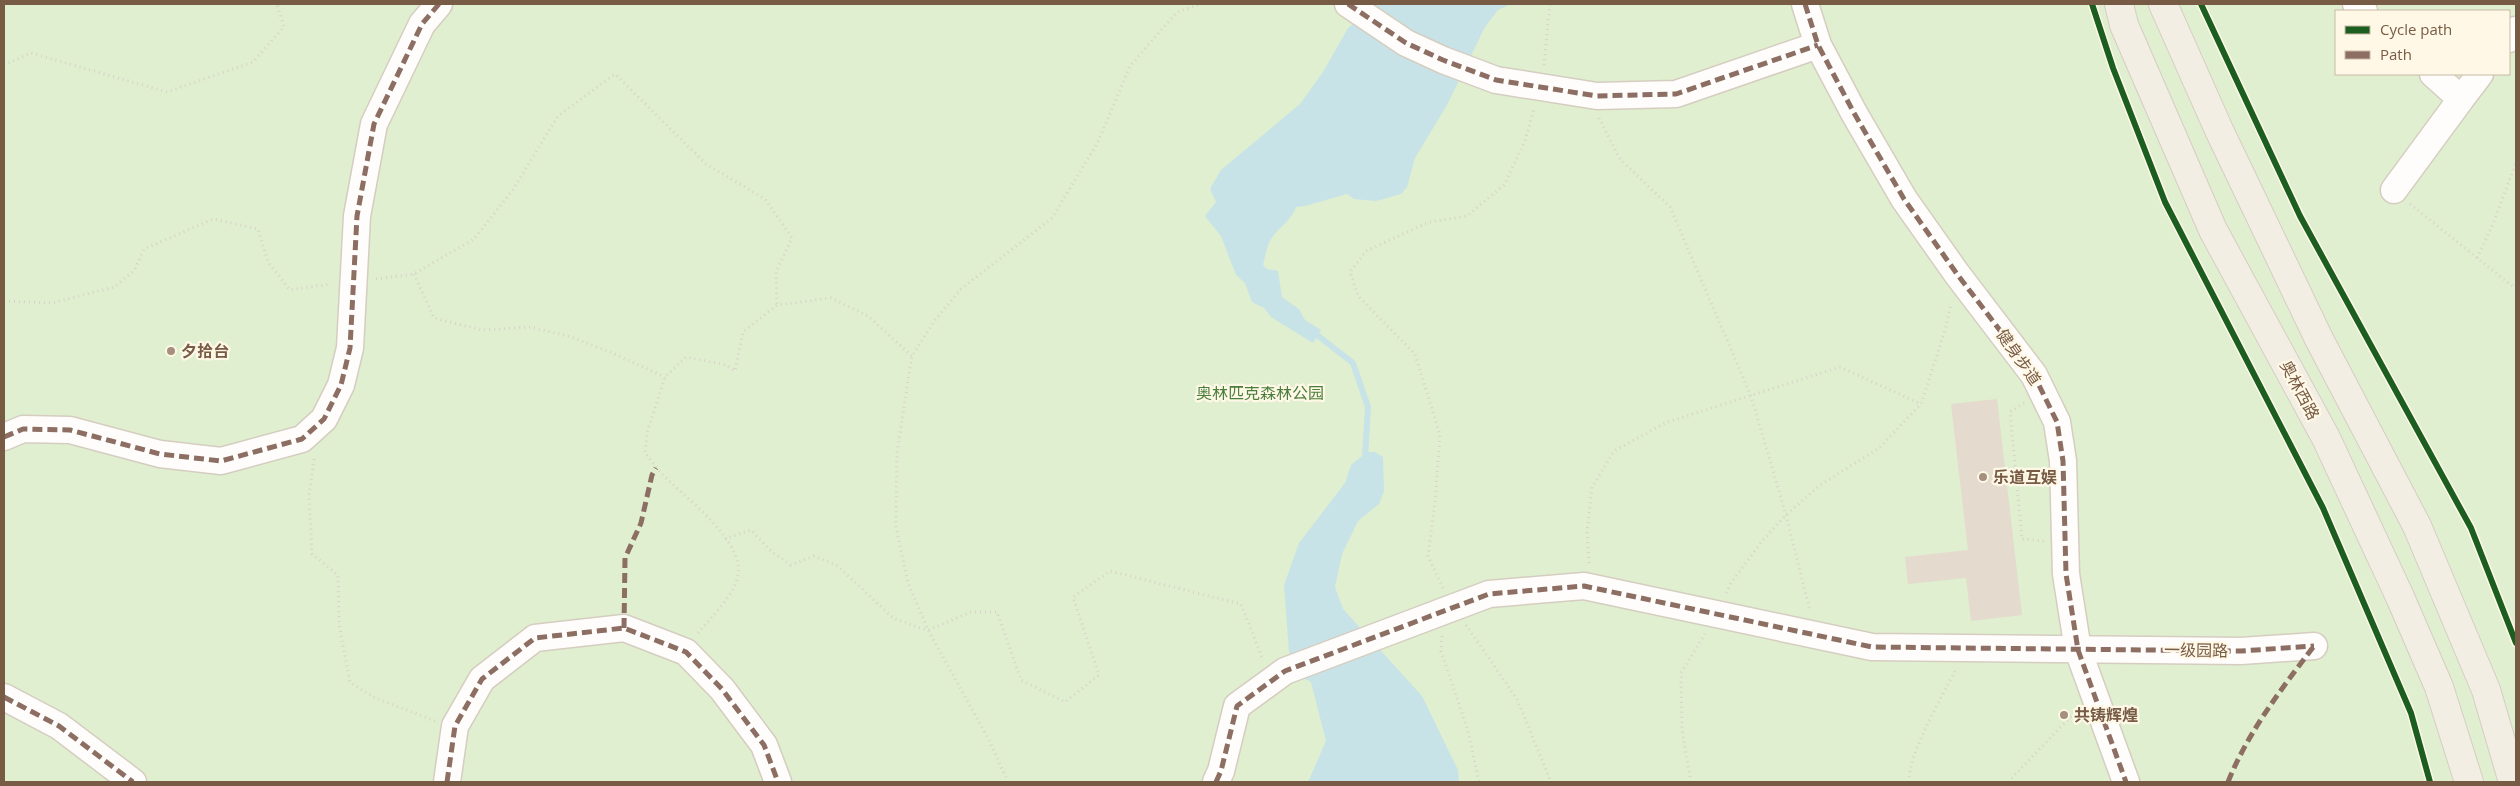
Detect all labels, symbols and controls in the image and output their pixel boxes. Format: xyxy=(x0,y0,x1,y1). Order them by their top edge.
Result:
legend xyxy=(2335,10,2510,75)
text: Cycle path xyxy=(2380,19,2452,39)
text: Path xyxy=(2380,44,2412,64)
street label: 健身步道 xyxy=(1992,324,2046,390)
place label: 夕拾台 xyxy=(181,340,229,362)
marker: 夕拾台 xyxy=(165,345,177,357)
street label: 奥林西路 xyxy=(2275,357,2325,423)
park label: 奥林匹克森林公园 xyxy=(1196,382,1324,404)
place label: 乐道互娱 xyxy=(1993,466,2057,488)
marker: 乐道互娱 xyxy=(1977,471,1989,483)
street label: 一级园路 xyxy=(2164,638,2228,662)
place label: 共铸辉煌 xyxy=(2074,704,2138,726)
marker: 共铸辉煌 xyxy=(2058,709,2070,721)

